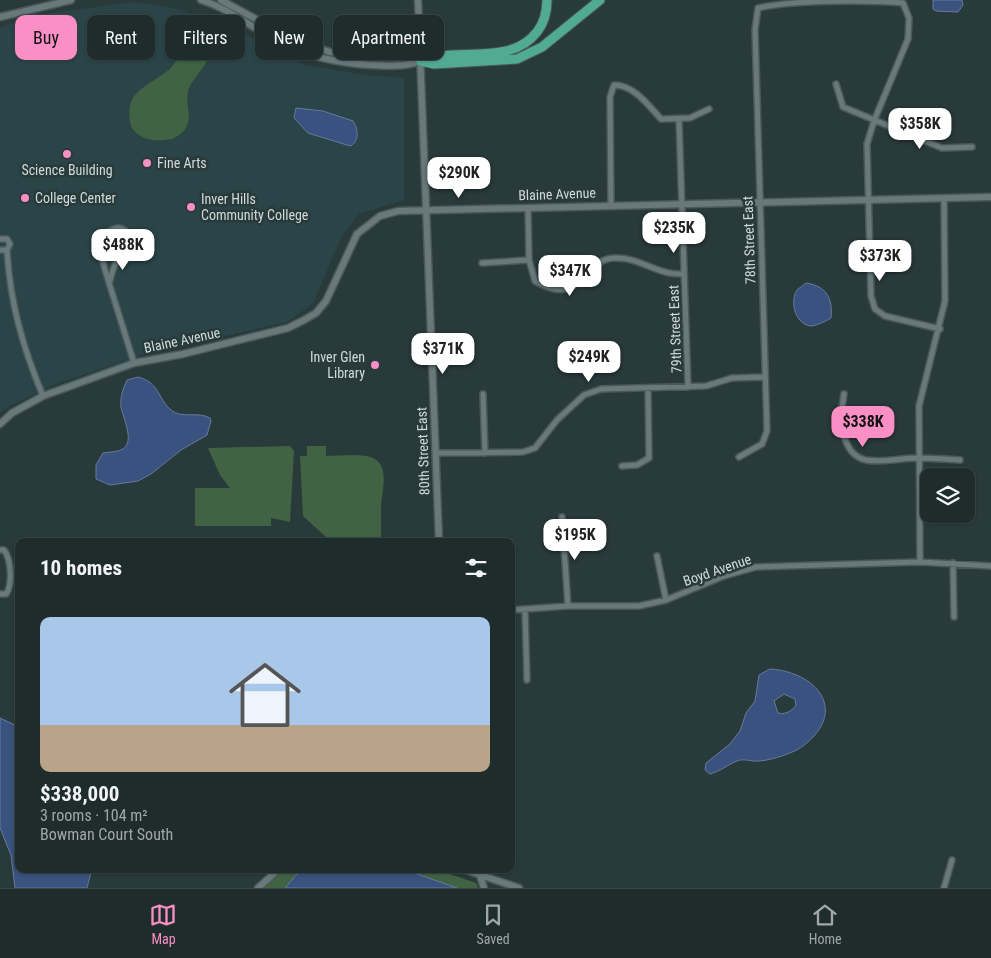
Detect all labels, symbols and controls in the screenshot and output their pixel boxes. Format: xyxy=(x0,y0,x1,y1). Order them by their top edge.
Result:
chip: Buy xyxy=(15,15,77,60)
chip: Rent xyxy=(87,15,155,60)
chip: Filters xyxy=(165,15,245,60)
chip: New xyxy=(255,15,323,60)
chip: Apartment xyxy=(333,15,444,60)
pin: $358K xyxy=(885,108,955,150)
text: $358K xyxy=(899,114,941,133)
marker: Science Building xyxy=(61,148,73,160)
place label: Fine Arts xyxy=(157,155,207,171)
pin: $290K xyxy=(424,156,494,199)
marker: Fine Arts xyxy=(141,157,153,169)
place label: Science Building xyxy=(21,162,113,178)
text: $290K xyxy=(438,163,480,182)
street label: Blaine Avenue xyxy=(518,185,597,203)
place label: College Center xyxy=(35,190,116,206)
place label: Inver Hills Community College xyxy=(201,191,309,223)
marker: College Center xyxy=(19,192,31,204)
street label: 78th Street East xyxy=(739,196,759,284)
marker: Inver Hills Community College xyxy=(185,201,197,213)
pin: $235K xyxy=(639,212,709,254)
text: $235K xyxy=(653,218,695,237)
pin: $488K xyxy=(88,228,158,271)
text: $488K xyxy=(102,235,144,254)
pin: $373K xyxy=(845,240,915,282)
text: $373K xyxy=(859,246,901,265)
pin: $347K xyxy=(535,254,605,297)
text: $347K xyxy=(549,261,591,280)
street label: 79th Street East xyxy=(665,285,685,373)
street label: Blaine Avenue xyxy=(142,324,222,356)
pin: $371K xyxy=(408,332,478,375)
text: $371K xyxy=(422,339,464,358)
pin: $249K xyxy=(554,340,624,383)
text: $249K xyxy=(568,347,610,366)
place label: Inver Glen Library xyxy=(310,349,365,381)
marker: Inver Glen Library xyxy=(369,359,381,371)
pin: $338K xyxy=(828,406,898,448)
street label: 80th Street East xyxy=(413,407,433,495)
text: $338K xyxy=(842,412,884,431)
map controls xyxy=(920,468,975,523)
button: layers xyxy=(920,468,975,523)
pin: $195K xyxy=(540,518,610,561)
text: $195K xyxy=(554,525,596,544)
street label: Boyd Avenue xyxy=(681,551,753,589)
icon: filters xyxy=(462,554,490,582)
text: 10 homes xyxy=(40,556,122,580)
icon: home xyxy=(220,650,310,740)
text: $338,000 xyxy=(40,782,119,806)
text: 3 rooms · 104 m² xyxy=(40,806,148,825)
text: Bowman Court South xyxy=(40,825,173,844)
tab: Map xyxy=(149,901,177,947)
tab: Saved xyxy=(476,901,510,947)
tab: Home xyxy=(809,901,842,947)

